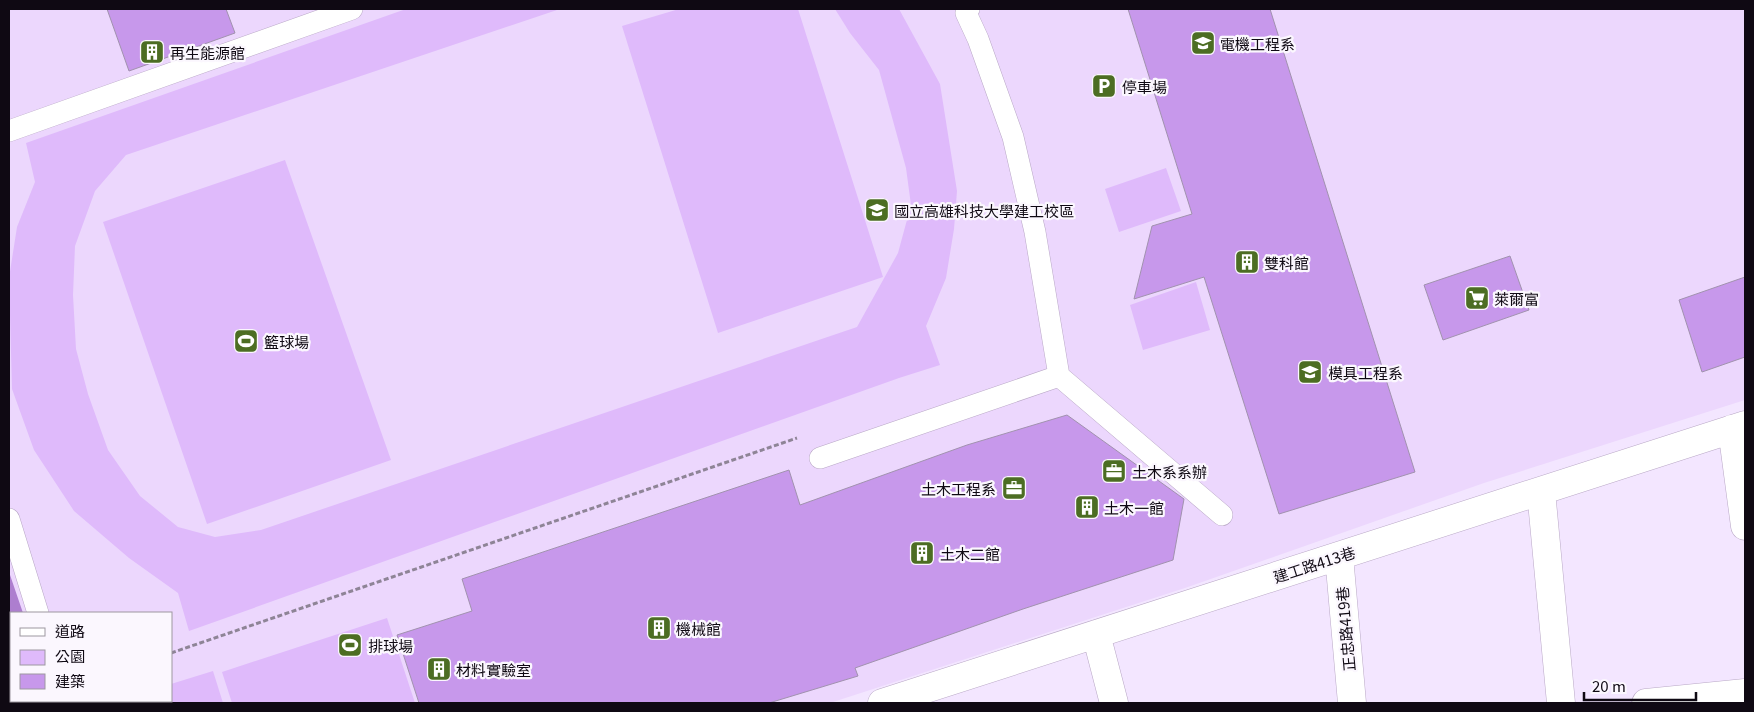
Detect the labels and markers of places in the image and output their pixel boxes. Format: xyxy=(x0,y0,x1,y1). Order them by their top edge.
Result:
school or university icon: 電機工程系 xyxy=(1190,30,1216,56)
place label: 電機工程系 xyxy=(1220,33,1295,54)
building icon: 再生能源館 xyxy=(139,39,165,65)
place label: 再生能源館 xyxy=(170,42,245,63)
parking icon: 停車場 xyxy=(1091,73,1117,99)
place label: 停車場 xyxy=(1122,76,1167,97)
school or university icon: 國立高雄科技大學建工校區 xyxy=(864,197,890,223)
place label: 國立高雄科技大學建工校區 xyxy=(894,200,1074,221)
building icon: 雙科館 xyxy=(1234,249,1260,275)
place label: 雙科館 xyxy=(1264,252,1309,273)
supermarket icon: 萊爾富 xyxy=(1464,285,1490,311)
place label: 萊爾富 xyxy=(1494,288,1539,309)
sports icon: 籃球場 xyxy=(233,328,259,354)
place label: 籃球場 xyxy=(264,331,309,352)
school or university icon: 模具工程系 xyxy=(1297,359,1323,385)
place label: 模具工程系 xyxy=(1328,362,1403,383)
office icon: 土木系系辦 xyxy=(1101,458,1127,484)
place label: 土木系系辦 xyxy=(1132,461,1207,482)
office icon: 土木工程系 xyxy=(1001,475,1027,501)
place label: 土木工程系 xyxy=(921,478,996,499)
building icon: 土木一館 xyxy=(1074,494,1100,520)
place label: 土木一館 xyxy=(1104,497,1164,518)
building icon: 土木二館 xyxy=(909,540,935,566)
place label: 土木二館 xyxy=(940,543,1000,564)
building icon: 機械館 xyxy=(646,615,672,641)
place label: 機械館 xyxy=(676,618,721,639)
sports icon: 排球場 xyxy=(337,632,363,658)
place label: 排球場 xyxy=(368,635,413,656)
building icon: 材料實驗室 xyxy=(426,656,452,682)
place label: 材料實驗室 xyxy=(456,659,531,680)

